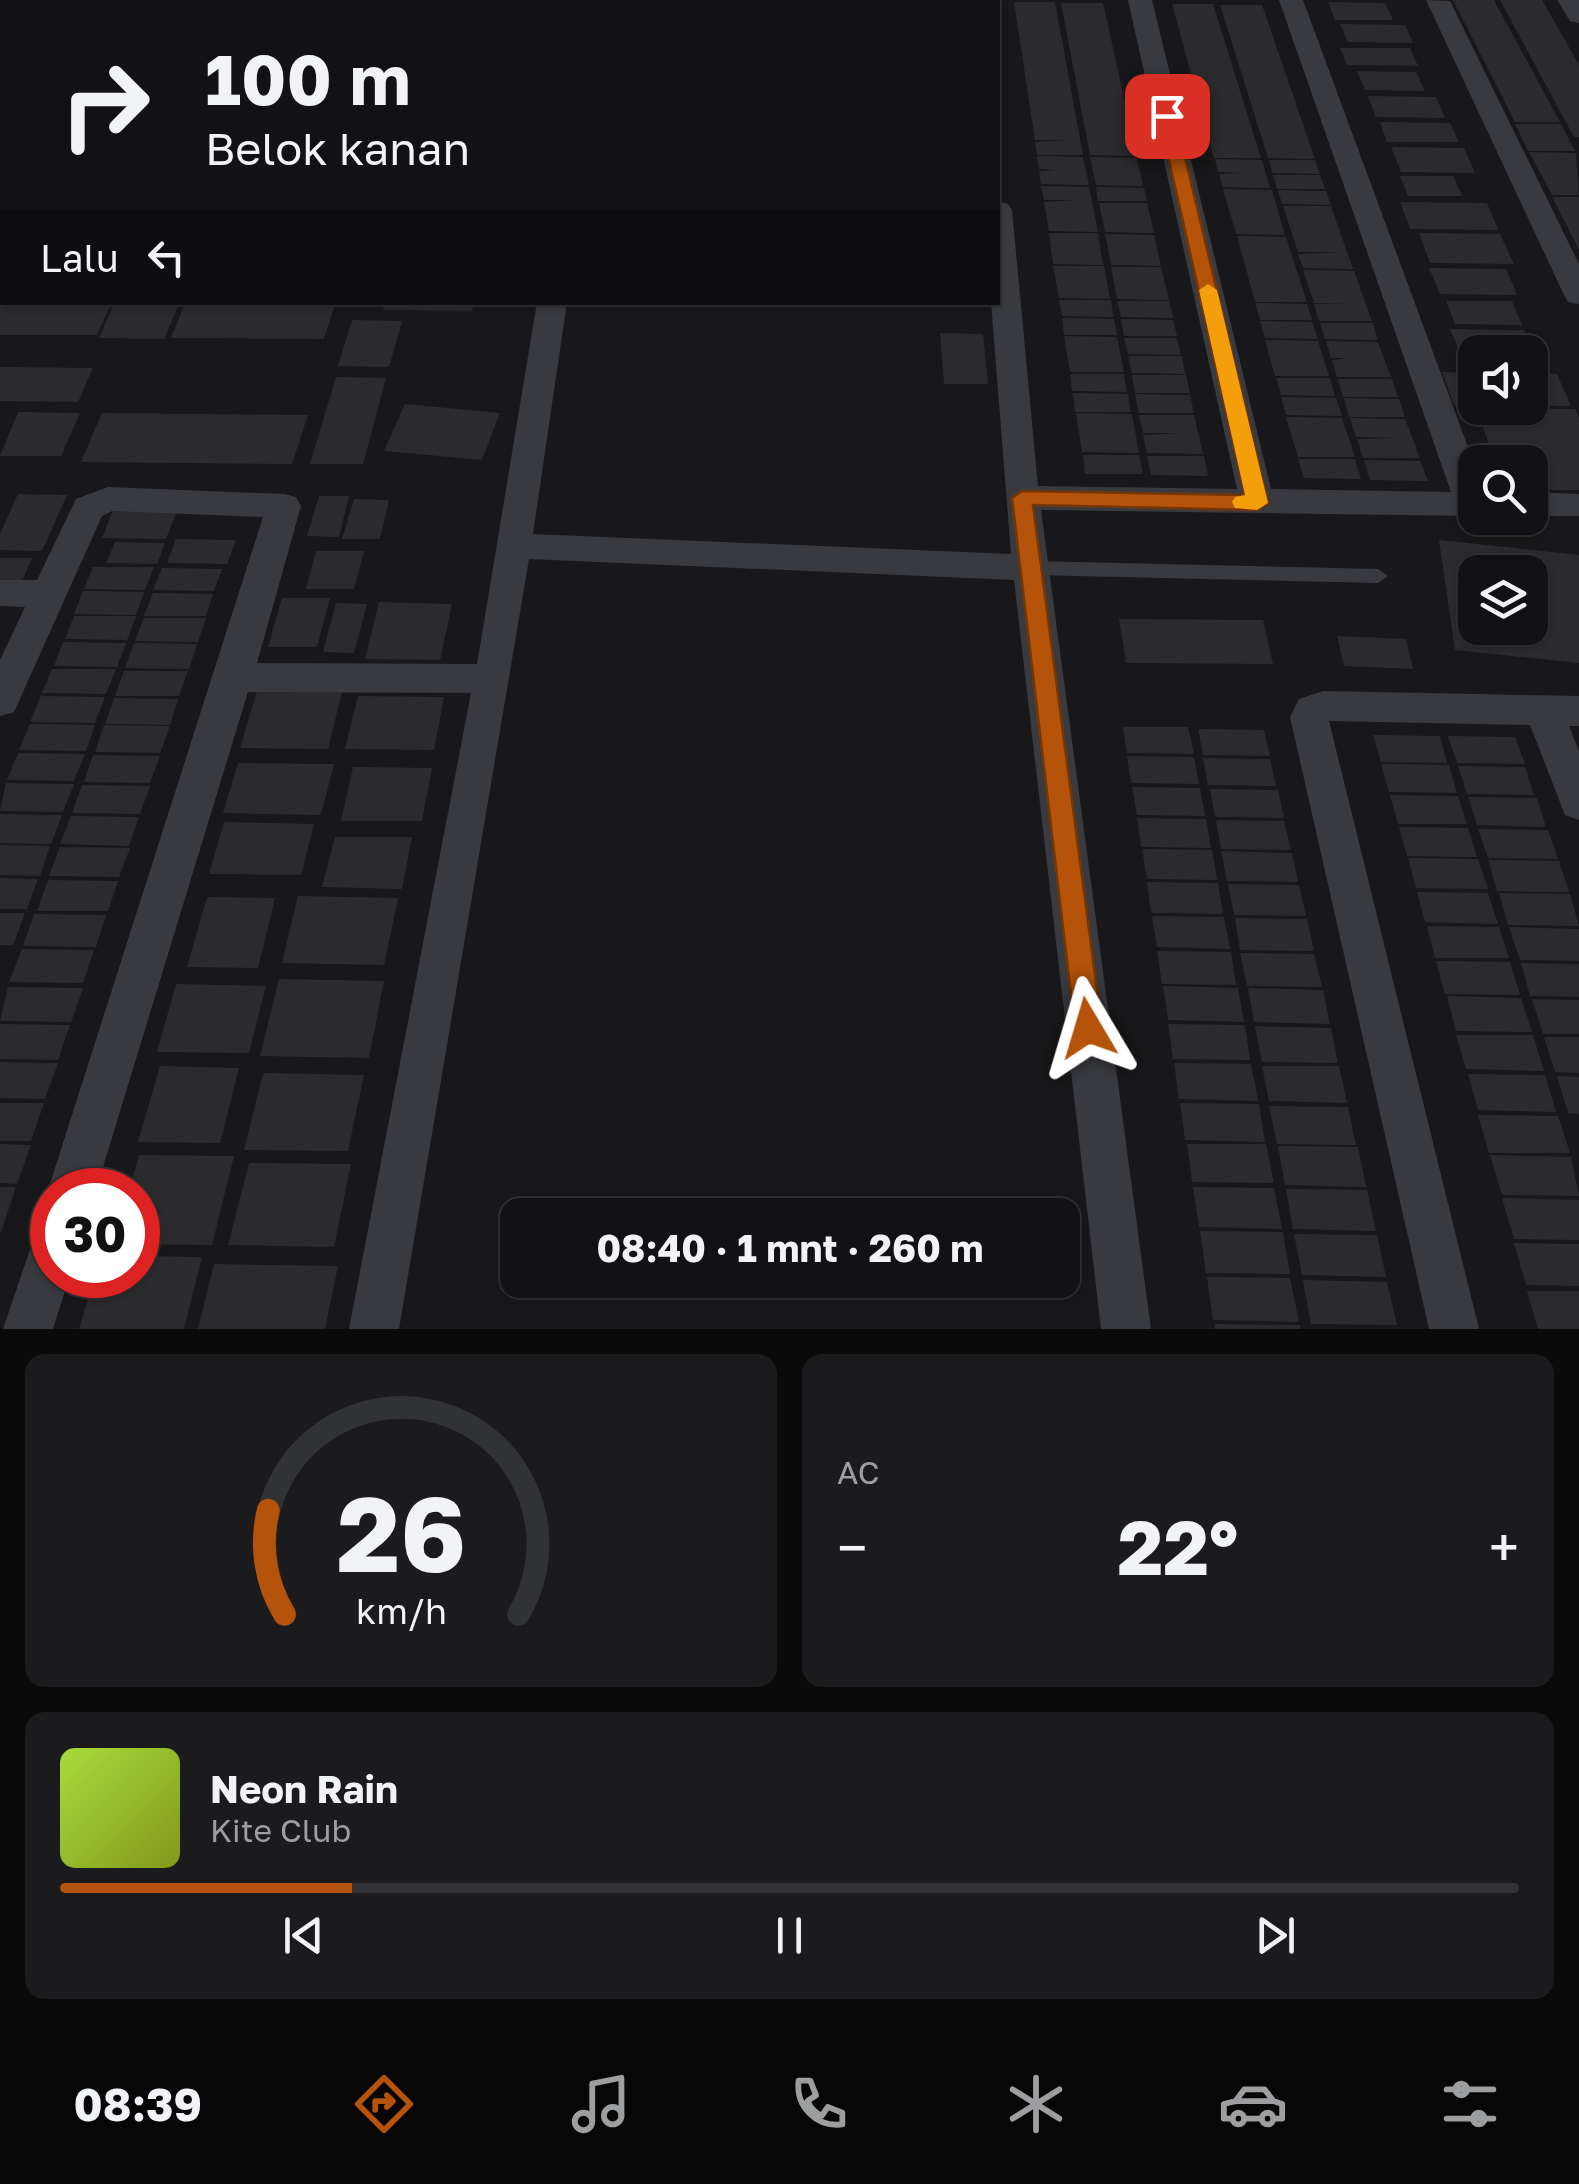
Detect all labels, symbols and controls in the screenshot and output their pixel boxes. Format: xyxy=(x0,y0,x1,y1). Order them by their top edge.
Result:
text: 100 m xyxy=(205,36,411,120)
icon: right xyxy=(40,40,170,170)
pin xyxy=(1125,74,1210,159)
icon: arrive xyxy=(1140,89,1195,144)
text: Belok kanan xyxy=(205,121,470,175)
icon: left xyxy=(139,230,194,285)
text: Lalu xyxy=(40,235,119,280)
map controls xyxy=(1458,335,1548,645)
button: sound xyxy=(1458,335,1548,425)
button: search xyxy=(1458,445,1548,535)
button: layers xyxy=(1458,555,1548,645)
position arrow xyxy=(1036,976,1140,1080)
speed limit sign: 30 xyxy=(30,1168,160,1298)
text: 08:40 · 1 mnt · 260 m xyxy=(596,1225,984,1270)
text: AC xyxy=(837,1453,880,1491)
text: 26 xyxy=(336,1470,466,1595)
text: 22° xyxy=(1118,1501,1238,1592)
text: − xyxy=(837,1514,867,1580)
text: + xyxy=(1489,1514,1519,1580)
text: km/h xyxy=(356,1589,446,1632)
text: Neon Rain xyxy=(210,1766,398,1811)
text: Kite Club xyxy=(210,1811,351,1849)
icon: previous xyxy=(276,1908,331,1963)
icon: pause xyxy=(762,1908,817,1963)
icon: next xyxy=(1248,1908,1303,1963)
icon: directions xyxy=(349,2069,419,2139)
icon: music xyxy=(566,2069,636,2139)
icon: phone xyxy=(784,2069,854,2139)
icon: climate xyxy=(1001,2069,1071,2139)
icon: car xyxy=(1218,2069,1288,2139)
icon: filters xyxy=(1435,2069,1505,2139)
text: 08:39 xyxy=(74,2077,202,2131)

